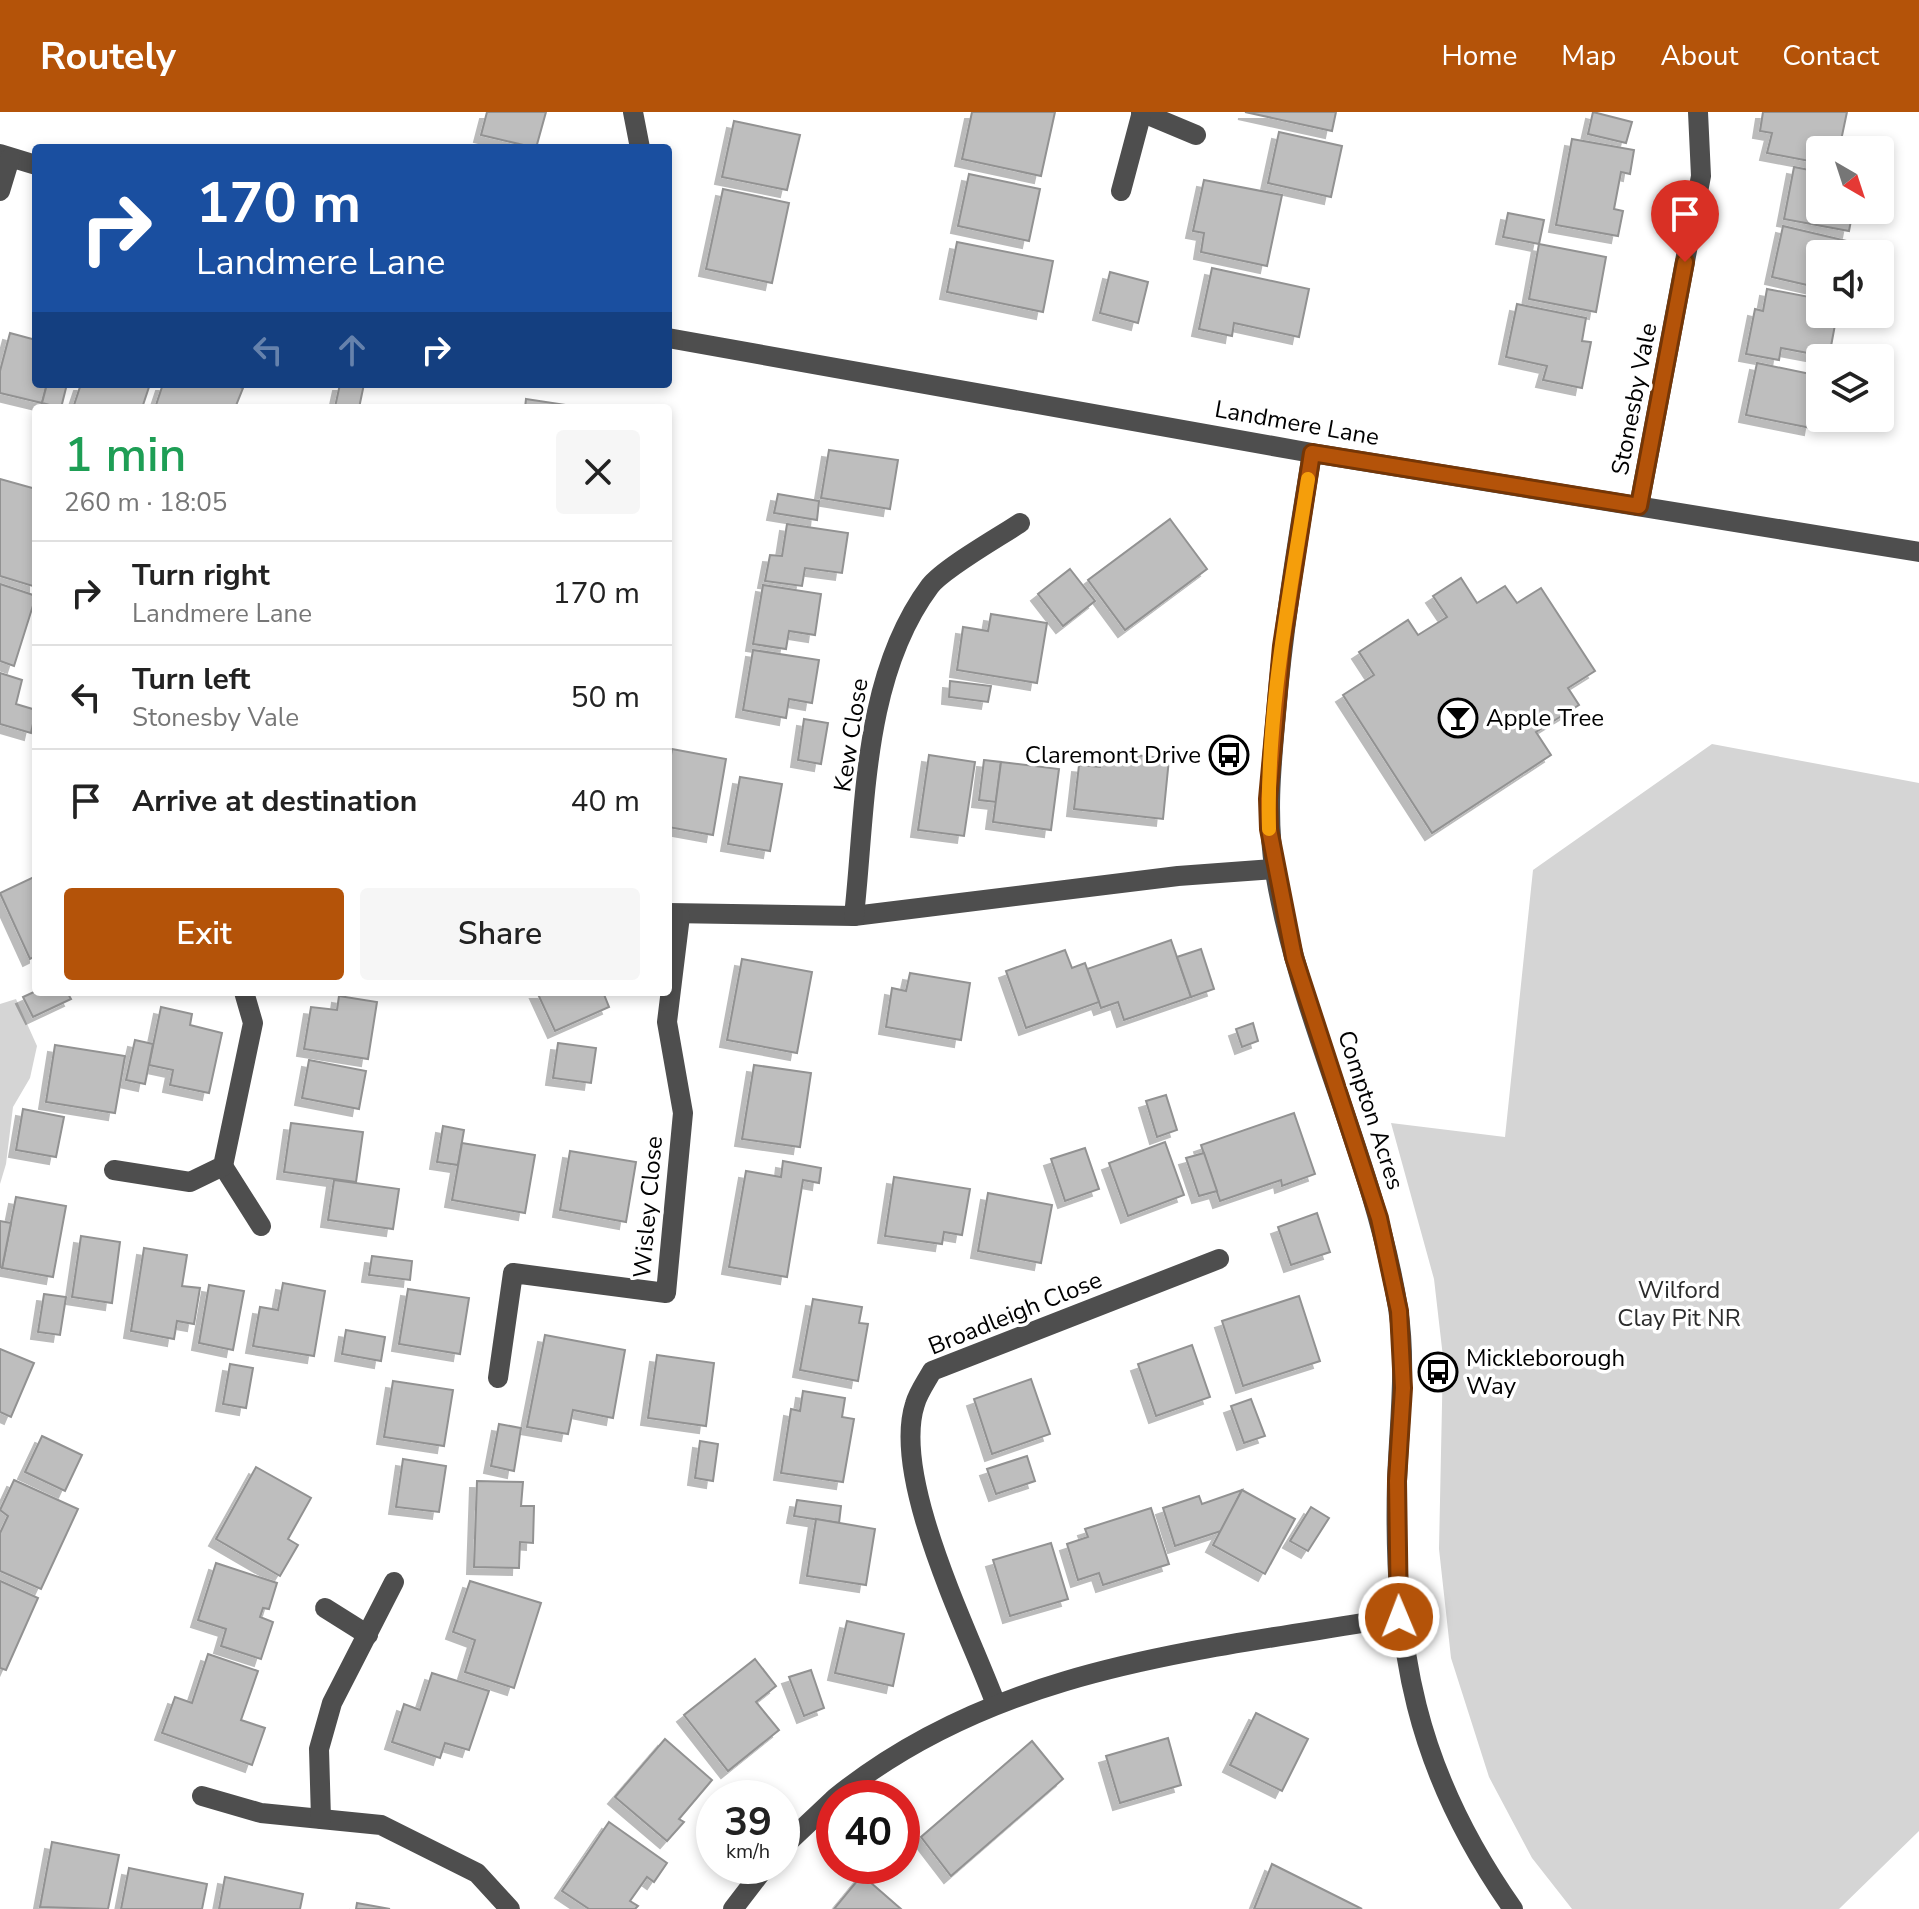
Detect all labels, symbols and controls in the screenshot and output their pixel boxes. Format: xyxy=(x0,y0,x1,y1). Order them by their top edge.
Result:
text: Routely xyxy=(40,31,176,82)
text: Home xyxy=(1442,37,1517,75)
text: Map xyxy=(1561,37,1616,75)
text: About xyxy=(1660,37,1738,75)
text: Contact xyxy=(1782,37,1879,75)
north arrow xyxy=(1806,136,1894,224)
map controls xyxy=(1806,136,1894,432)
text: 170 m xyxy=(196,165,361,242)
icon: right xyxy=(64,176,168,280)
pin xyxy=(1651,180,1719,262)
icon: arrive xyxy=(1663,192,1707,236)
text: Landmere Lane xyxy=(196,238,445,287)
button: sound xyxy=(1806,240,1894,328)
street label: Stonesby Vale xyxy=(1604,320,1664,478)
icon: left xyxy=(246,328,290,372)
icon: ahead xyxy=(330,328,374,372)
icon: right xyxy=(414,328,458,372)
button: layers xyxy=(1806,344,1894,432)
street label: Landmere Lane xyxy=(1212,393,1382,453)
text: 1 min xyxy=(64,422,186,488)
button: close xyxy=(556,430,640,514)
text: 260 m · 18:05 xyxy=(64,485,227,520)
text: Turn right xyxy=(132,555,270,596)
icon: right xyxy=(64,571,108,615)
text: 170 m xyxy=(553,573,640,614)
text: Landmere Lane xyxy=(132,596,312,631)
text: Turn left xyxy=(132,659,250,700)
icon: left xyxy=(64,675,108,719)
street label: Kew Close xyxy=(826,676,876,794)
text: 50 m xyxy=(571,677,640,718)
bar icon: Apple Tree xyxy=(1437,697,1479,739)
text: Stonesby Vale xyxy=(132,700,299,735)
place label: Apple Tree xyxy=(1486,702,1604,734)
bus stop icon: Claremont Drive xyxy=(1208,734,1250,776)
place label: Claremont Drive xyxy=(1025,739,1201,771)
icon: arrive xyxy=(64,779,108,823)
text: Arrive at destination xyxy=(132,781,417,822)
text: 40 m xyxy=(571,781,640,822)
button: Exit xyxy=(64,888,344,980)
button: Share xyxy=(360,888,640,980)
street label: Compton Acres xyxy=(1330,1026,1412,1194)
street label: Wisley Close xyxy=(626,1135,670,1279)
street label: Broadleigh Close xyxy=(923,1264,1107,1362)
park label: Wilford Clay Pit NR xyxy=(1617,1274,1741,1334)
place label: Mickleborough Way xyxy=(1466,1342,1625,1402)
bus stop icon: Mickleborough Way xyxy=(1417,1351,1459,1393)
position arrow xyxy=(1357,1575,1441,1659)
speed limit sign: 40 xyxy=(816,1780,920,1884)
text: 39 xyxy=(724,1795,772,1849)
text: km/h xyxy=(726,1838,770,1865)

